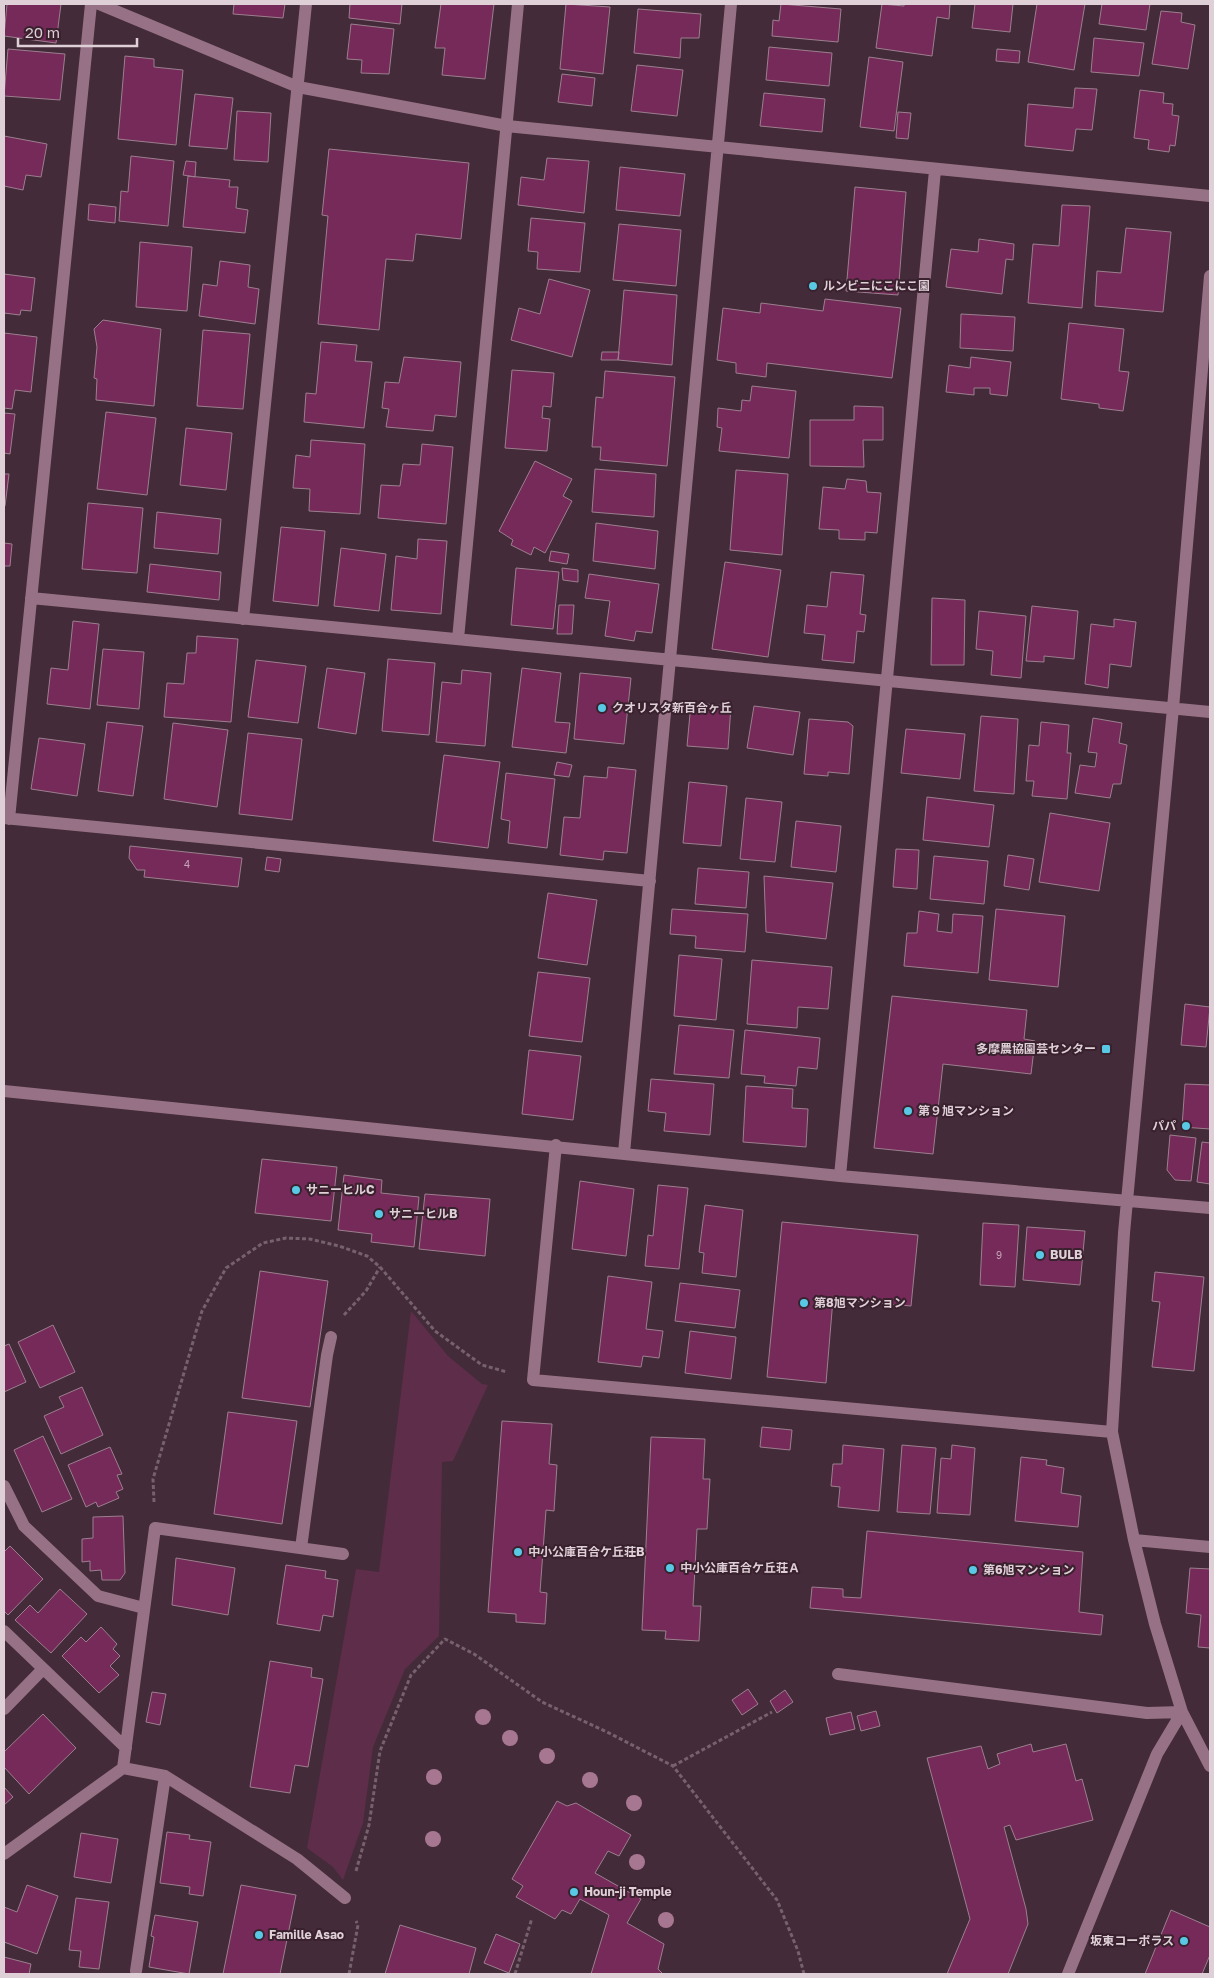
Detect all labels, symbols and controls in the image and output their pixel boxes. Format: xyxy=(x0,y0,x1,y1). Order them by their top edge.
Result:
scale bar xyxy=(18,15,136,47)
text: 20 m xyxy=(25,23,60,41)
place label: ルンビニにこにこ園 xyxy=(823,278,930,293)
marker: ルンビニにこにこ園 xyxy=(807,280,819,292)
place label: クオリスタ新百合ヶ丘 xyxy=(612,700,732,715)
marker: クオリスタ新百合ヶ丘 xyxy=(596,702,608,714)
house number: 4 xyxy=(184,858,190,870)
place label: 多摩農協園芸センター xyxy=(976,1041,1096,1056)
marker: 多摩農協園芸センター xyxy=(1100,1043,1112,1055)
place label: 第９旭マンション xyxy=(918,1103,1014,1118)
marker: 第９旭マンション xyxy=(902,1105,914,1117)
place label: パパ xyxy=(1152,1118,1176,1133)
marker: パパ xyxy=(1180,1120,1192,1132)
place label: サニーヒルC xyxy=(306,1182,375,1197)
marker: サニーヒルC xyxy=(290,1184,302,1196)
place label: サニーヒルB xyxy=(389,1206,458,1221)
marker: サニーヒルB xyxy=(373,1208,385,1220)
place label: BULB xyxy=(1050,1247,1083,1262)
house number: 9 xyxy=(996,1249,1002,1261)
marker: BULB xyxy=(1034,1249,1046,1261)
place label: 第8旭マンション xyxy=(814,1295,906,1310)
marker: 第8旭マンション xyxy=(798,1297,810,1309)
place label: 中小公庫百合ケ丘荘B xyxy=(528,1544,645,1559)
marker: 中小公庫百合ケ丘荘B xyxy=(512,1546,524,1558)
place label: 中小公庫百合ケ丘荘Ａ xyxy=(680,1560,800,1575)
marker: 中小公庫百合ケ丘荘Ａ xyxy=(664,1562,676,1574)
place label: 第6旭マンション xyxy=(983,1562,1075,1577)
marker: 第6旭マンション xyxy=(967,1564,979,1576)
place label: Houn-ji Temple xyxy=(584,1884,672,1899)
marker: Houn-ji Temple xyxy=(568,1886,580,1898)
place label: Famille Asao xyxy=(269,1927,344,1942)
marker: Famille Asao xyxy=(253,1929,265,1941)
place label: 坂東コーポラス xyxy=(1090,1933,1174,1948)
marker: 坂東コーポラス xyxy=(1178,1935,1190,1947)

